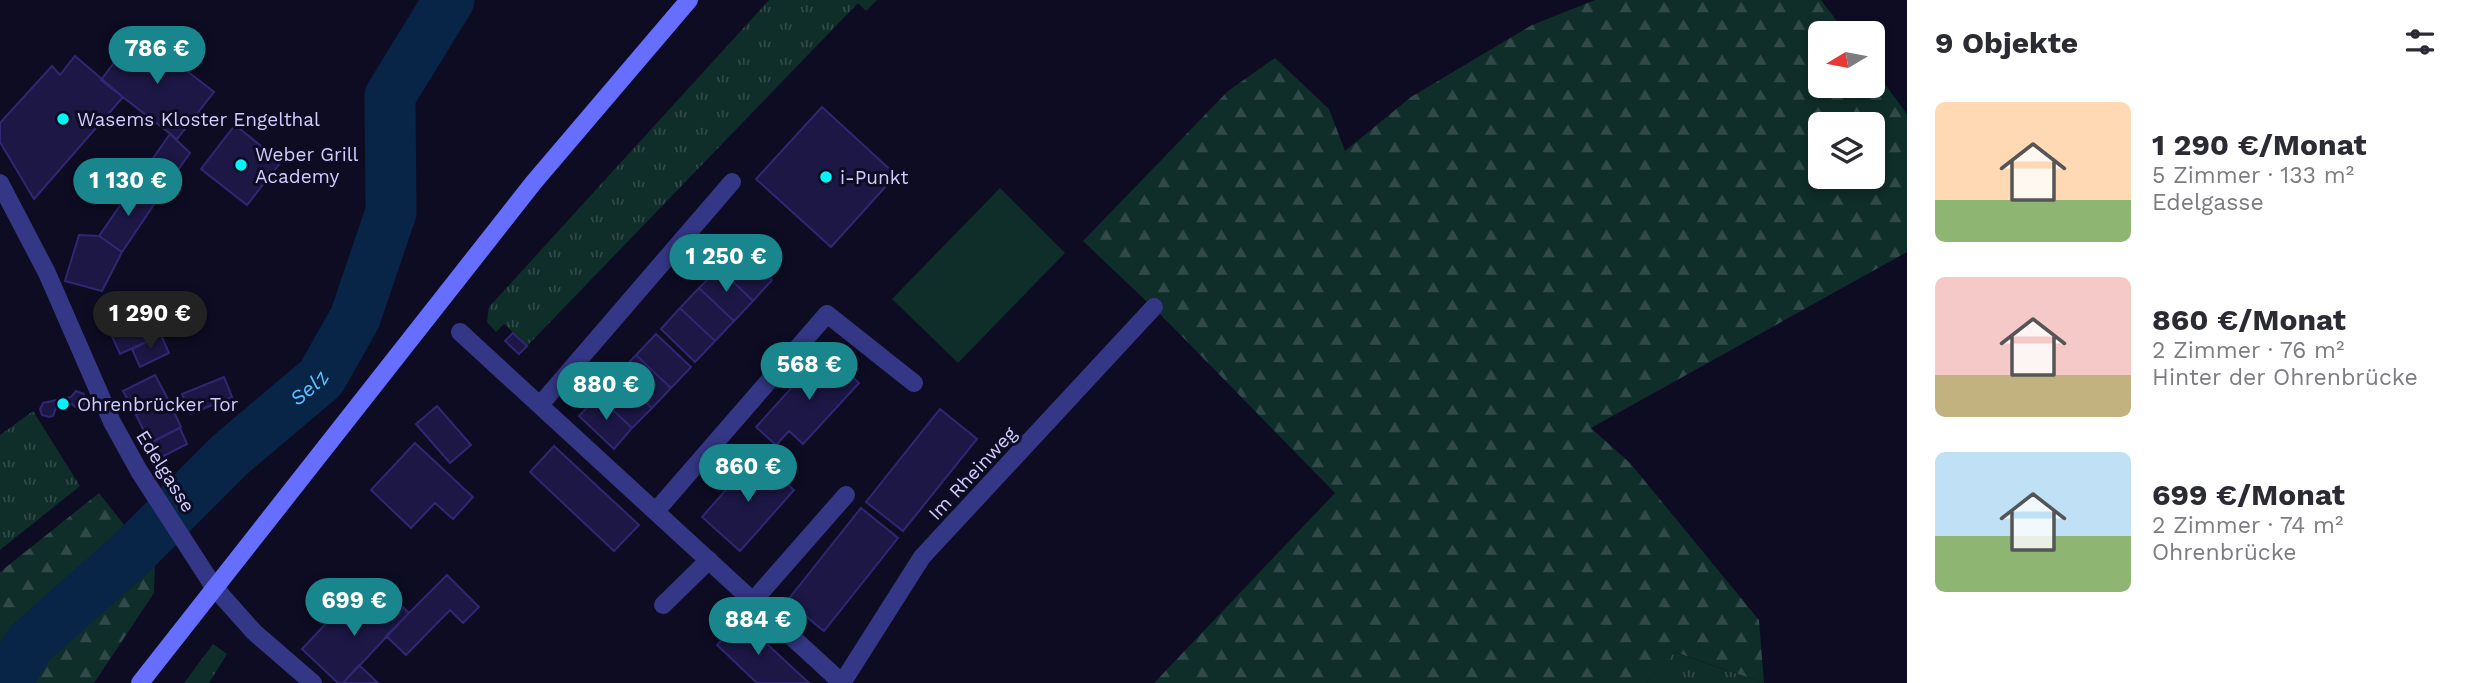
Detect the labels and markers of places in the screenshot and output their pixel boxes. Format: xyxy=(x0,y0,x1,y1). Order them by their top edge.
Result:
pin: 786 € xyxy=(108,27,206,86)
place label: Wasems Kloster Engelthal xyxy=(77,108,320,131)
marker: Wasems Kloster Engelthal xyxy=(55,111,71,127)
place label: Weber Grill Academy xyxy=(255,143,359,188)
marker: Weber Grill Academy xyxy=(233,157,249,173)
pin: 1 130 € xyxy=(63,158,193,218)
place label: i-Punkt xyxy=(840,166,909,189)
marker: i-Punkt xyxy=(818,169,834,185)
pin: 1 250 € xyxy=(661,234,791,294)
pin: 1 290 € xyxy=(85,292,215,351)
pin: 568 € xyxy=(760,342,858,402)
pin: 880 € xyxy=(557,362,655,422)
place label: Ohrenbrücker Tor xyxy=(77,393,239,416)
marker: Ohrenbrücker Tor xyxy=(55,396,71,412)
pin: 860 € xyxy=(699,444,797,504)
pin: 699 € xyxy=(305,578,403,638)
pin: 884 € xyxy=(709,598,807,657)

